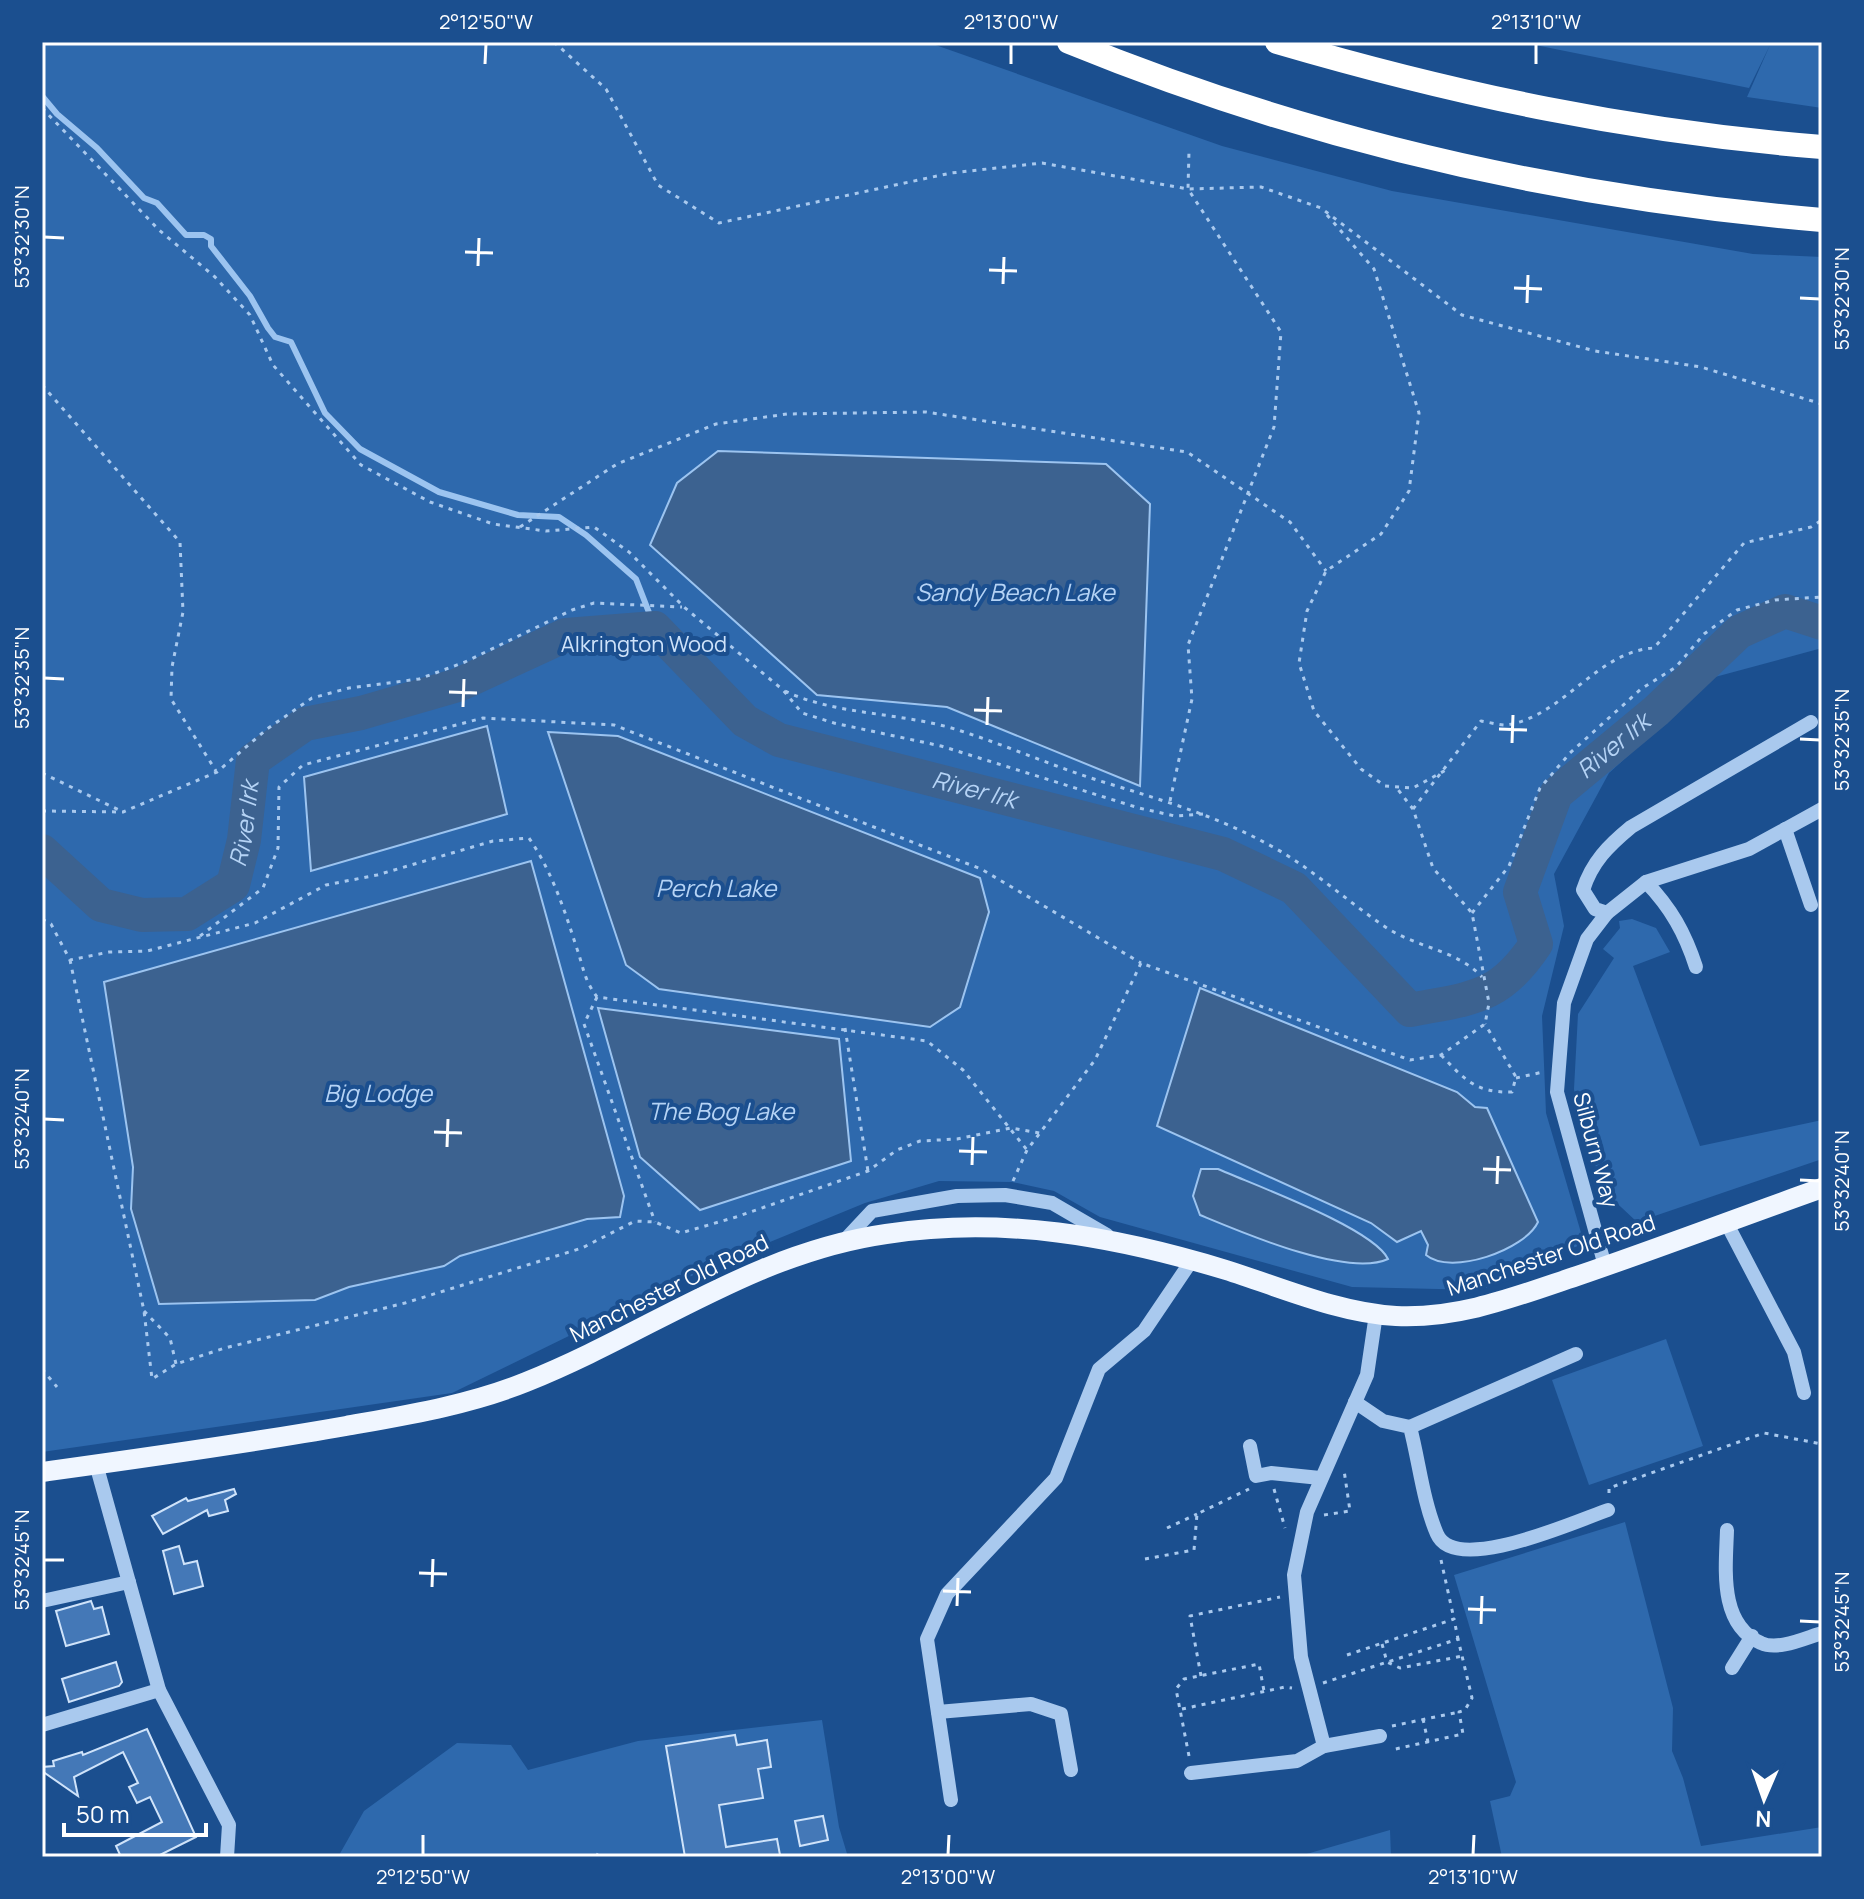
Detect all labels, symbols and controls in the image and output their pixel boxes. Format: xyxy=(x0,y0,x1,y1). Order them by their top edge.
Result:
text: 2°12'50"W xyxy=(439,8,533,35)
text: 2°13'00"W xyxy=(964,8,1059,35)
text: 2°13'10"W xyxy=(1491,8,1581,35)
text: 53°32'30"N xyxy=(8,185,35,289)
text: 53°32'30"N xyxy=(1828,247,1855,351)
water label: Sandy Beach Lake xyxy=(915,575,1117,608)
text: 53°32'35"N xyxy=(8,627,35,729)
park label: Alkrington Wood xyxy=(561,629,727,659)
text: 53°32'35"N xyxy=(1828,689,1855,791)
water label: River Irk xyxy=(1569,703,1659,785)
water label: River Irk xyxy=(929,762,1024,816)
water label: River Irk xyxy=(220,776,266,870)
water label: Perch Lake xyxy=(656,871,778,904)
text: 53°32'40"N xyxy=(8,1068,35,1170)
water label: Big Lodge xyxy=(324,1076,434,1109)
street label: Silburn Way xyxy=(1566,1089,1626,1211)
water label: The Bog Lake xyxy=(648,1094,796,1127)
text: 53°32'40"N xyxy=(1828,1130,1855,1232)
street label: Manchester Old Road xyxy=(1443,1207,1659,1303)
street label: Manchester Old Road xyxy=(565,1227,773,1349)
text: 53°32'45"N xyxy=(8,1510,35,1610)
text: 53°32'45"N xyxy=(1828,1572,1855,1672)
north arrow xyxy=(1724,1759,1804,1839)
scale bar xyxy=(64,1787,206,1837)
text: 50 m xyxy=(76,1797,130,1830)
text: N xyxy=(1755,1804,1772,1834)
text: 2°12'50"W xyxy=(376,1863,470,1890)
text: 2°13'00"W xyxy=(901,1863,996,1890)
text: 2°13'10"W xyxy=(1428,1863,1518,1890)

